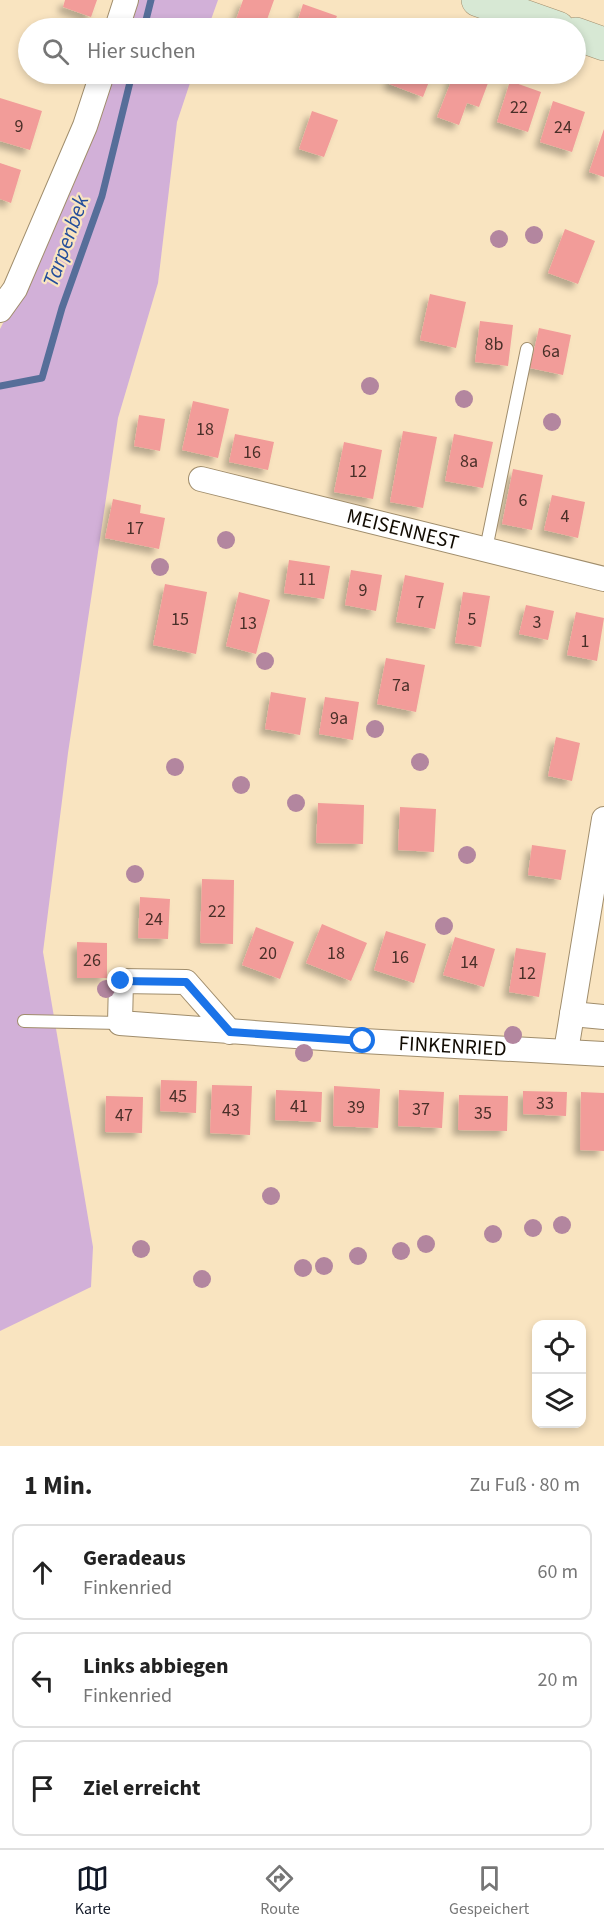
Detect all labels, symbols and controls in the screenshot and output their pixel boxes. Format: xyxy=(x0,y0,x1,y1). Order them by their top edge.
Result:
search box xyxy=(18,18,586,84)
icon: search xyxy=(39,35,72,68)
text: Hier suchen xyxy=(87,35,196,67)
house number: 22 xyxy=(510,95,528,120)
house number: 9 xyxy=(15,114,24,139)
house number: 24 xyxy=(554,115,572,140)
water label: Tarpenbek xyxy=(35,190,98,291)
house number: 8b xyxy=(485,332,503,357)
house number: 6a xyxy=(542,339,560,364)
house number: 18 xyxy=(196,417,214,442)
house number: 16 xyxy=(243,440,261,465)
house number: 8a xyxy=(460,449,478,474)
house number: 12 xyxy=(349,459,367,484)
house number: 6 xyxy=(519,488,528,513)
street label: MEISENNEST xyxy=(344,501,462,557)
house number: 4 xyxy=(561,504,570,529)
house number: 17 xyxy=(126,516,144,541)
house number: 11 xyxy=(298,567,316,592)
house number: 9 xyxy=(359,578,368,603)
house number: 7 xyxy=(416,590,425,615)
house number: 15 xyxy=(171,607,189,632)
house number: 5 xyxy=(468,607,477,632)
house number: 3 xyxy=(533,610,542,635)
house number: 13 xyxy=(239,611,257,636)
house number: 1 xyxy=(581,629,589,654)
house number: 7a xyxy=(392,673,410,698)
house number: 9a xyxy=(330,706,348,731)
house number: 22 xyxy=(208,899,226,924)
house number: 24 xyxy=(145,907,163,932)
house number: 20 xyxy=(259,941,277,966)
house number: 18 xyxy=(327,941,345,966)
house number: 16 xyxy=(391,945,409,970)
house number: 26 xyxy=(83,948,101,973)
house number: 14 xyxy=(460,950,478,975)
house number: 12 xyxy=(518,961,536,986)
route end xyxy=(107,967,133,993)
route start xyxy=(349,1027,375,1053)
street label: FINKENRIED xyxy=(398,1028,507,1064)
house number: 45 xyxy=(169,1084,187,1109)
house number: 33 xyxy=(536,1091,554,1116)
house number: 41 xyxy=(290,1094,308,1119)
house number: 39 xyxy=(347,1095,365,1120)
house number: 37 xyxy=(412,1097,430,1122)
house number: 43 xyxy=(222,1098,240,1123)
house number: 35 xyxy=(474,1101,492,1126)
house number: 47 xyxy=(115,1103,133,1128)
map controls xyxy=(532,1320,586,1428)
button: locate xyxy=(532,1320,586,1374)
button: layers xyxy=(532,1374,586,1428)
text: 1 Min. xyxy=(24,1467,93,1504)
text: Zu Fuß · 80 m xyxy=(469,1471,580,1499)
text: Geradeaus xyxy=(83,1542,186,1574)
icon: ahead xyxy=(26,1556,59,1589)
text: 60 m xyxy=(538,1558,578,1586)
text: Finkenried xyxy=(83,1574,172,1602)
text: Links abbiegen xyxy=(83,1650,229,1682)
icon: left xyxy=(26,1664,59,1697)
text: 20 m xyxy=(538,1666,578,1694)
text: Finkenried xyxy=(83,1682,172,1710)
icon: arrive xyxy=(26,1772,59,1805)
text: Ziel erreicht xyxy=(83,1772,201,1804)
tab: Karte xyxy=(75,1862,111,1920)
tab: Route xyxy=(260,1862,300,1920)
tab: Gespeichert xyxy=(449,1862,529,1920)

